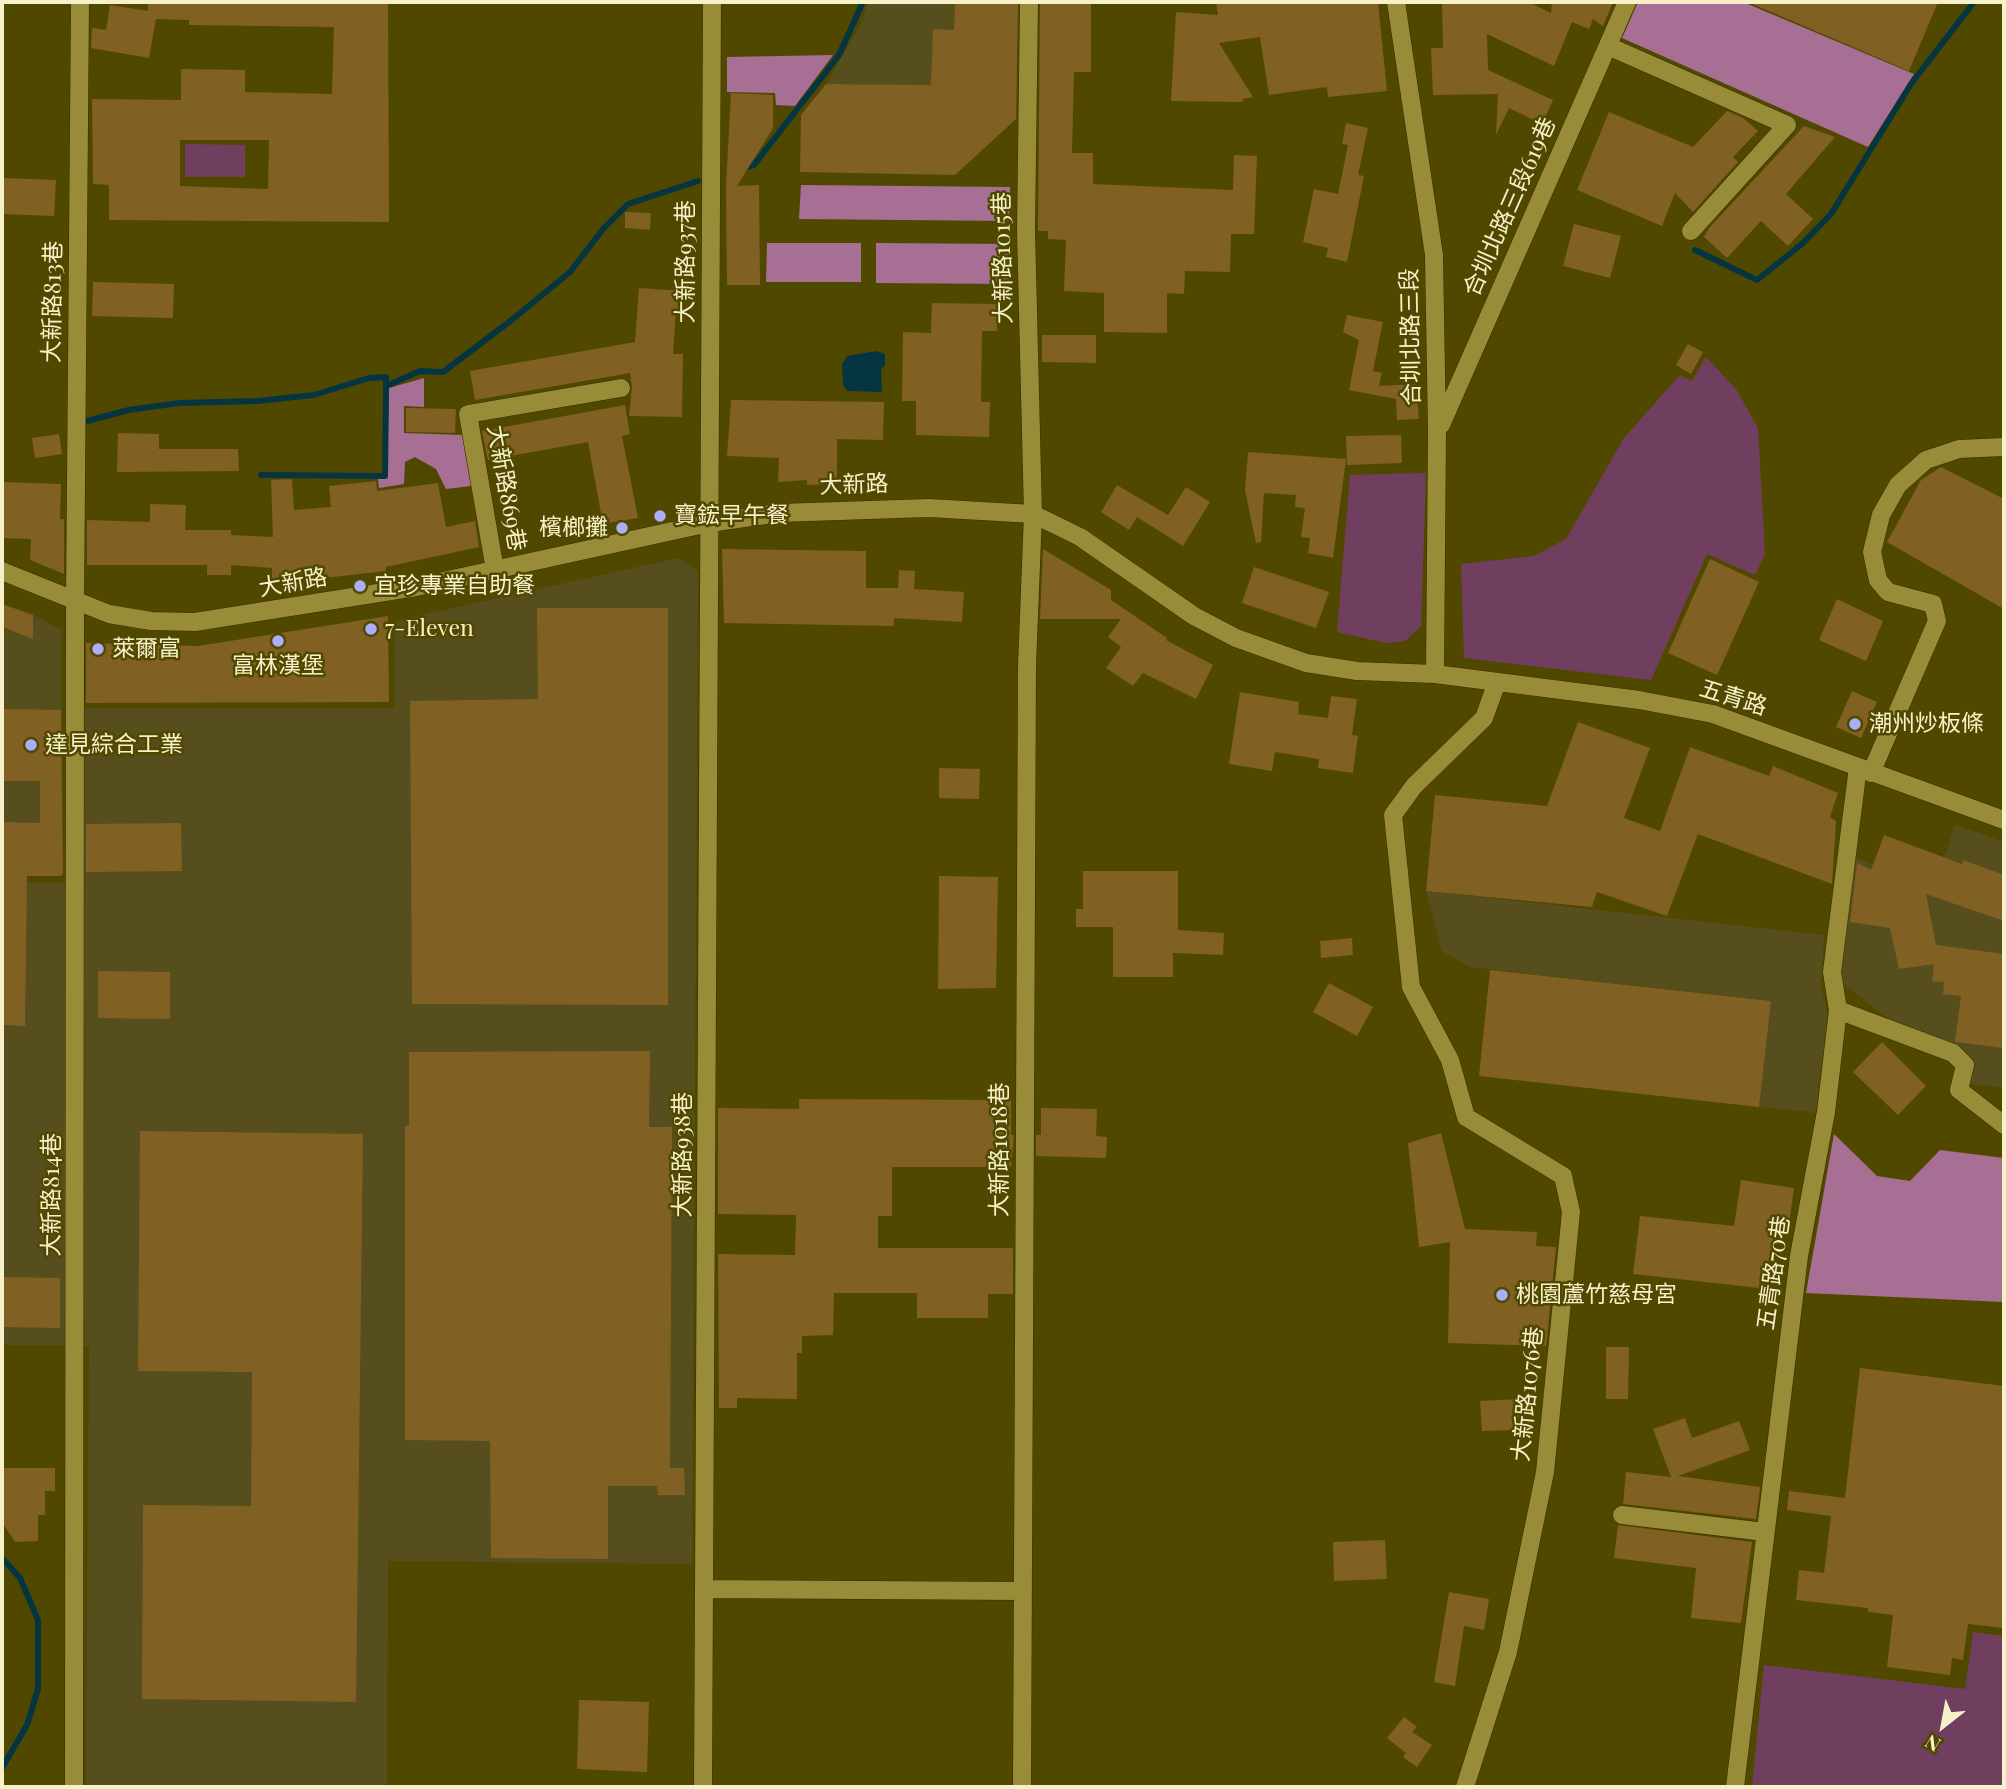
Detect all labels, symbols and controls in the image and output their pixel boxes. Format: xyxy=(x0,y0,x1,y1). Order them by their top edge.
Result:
street label: 合圳北路三段619巷 xyxy=(1458,113,1562,301)
street label: 大新路1015巷 xyxy=(988,192,1018,324)
street label: 大新路937巷 xyxy=(672,200,700,324)
street label: 大新路813巷 xyxy=(38,241,68,363)
street label: 合圳北路三段 xyxy=(1396,268,1426,406)
street label: 大新路869巷 xyxy=(481,423,531,553)
street label: 大新路 xyxy=(819,470,889,500)
place label: 寶鋐早午餐 xyxy=(674,502,789,530)
marker: 寶鋐早午餐 xyxy=(652,508,668,524)
place label: 檳榔攤 xyxy=(539,514,608,542)
marker: 檳榔攤 xyxy=(614,520,630,536)
street label: 大新路 xyxy=(257,563,329,603)
place label: 宜珍專業自助餐 xyxy=(374,572,535,600)
marker: 宜珍專業自助餐 xyxy=(352,578,368,594)
place label: 7-Eleven xyxy=(385,615,474,643)
marker: 7-Eleven xyxy=(363,621,379,637)
marker: 富林漢堡 xyxy=(270,633,286,649)
place label: 萊爾富 xyxy=(112,635,181,663)
marker: 萊爾富 xyxy=(90,641,106,657)
place label: 富林漢堡 xyxy=(232,652,324,680)
street label: 五青路 xyxy=(1696,675,1770,721)
place label: 潮州炒板條 xyxy=(1869,710,1984,738)
marker: 潮州炒板條 xyxy=(1847,716,1863,732)
place label: 達見綜合工業 xyxy=(45,731,183,759)
marker: 達見綜合工業 xyxy=(23,737,39,753)
street label: 大新路1018巷 xyxy=(986,1083,1014,1217)
street label: 大新路938巷 xyxy=(669,1092,697,1218)
street label: 大新路814巷 xyxy=(38,1133,66,1257)
street label: 五青路70巷 xyxy=(1752,1214,1796,1332)
place label: 桃園蘆竹慈母宮 xyxy=(1516,1281,1677,1309)
marker: 桃園蘆竹慈母宮 xyxy=(1494,1287,1510,1303)
street label: 大新路1076巷 xyxy=(1507,1325,1549,1463)
north arrow xyxy=(1908,1691,1978,1761)
text: N xyxy=(1920,1729,1945,1759)

